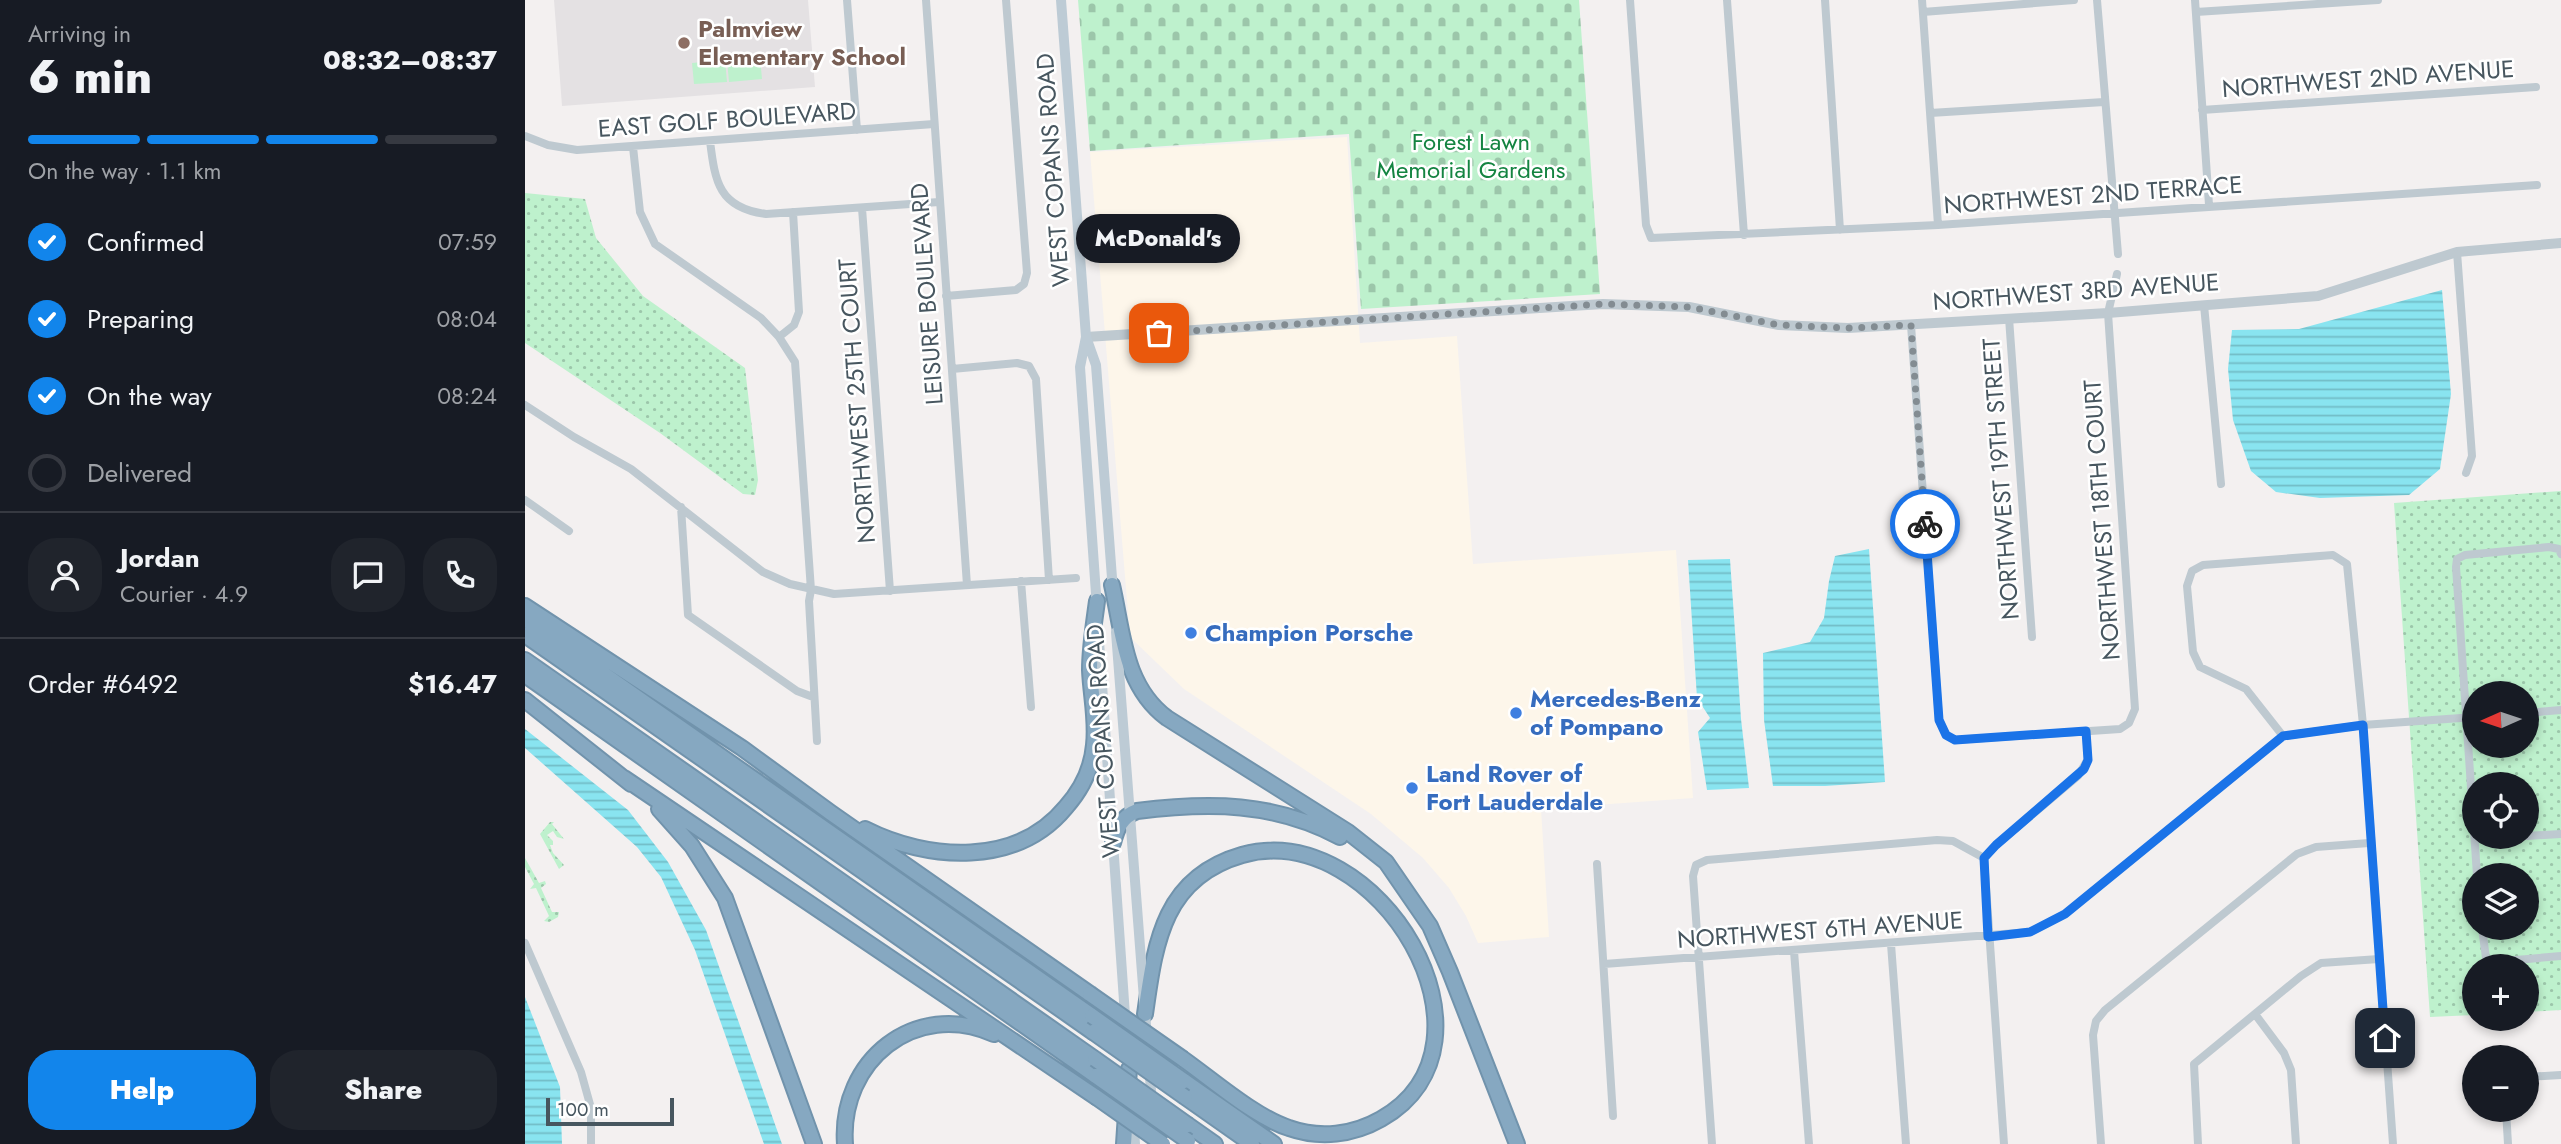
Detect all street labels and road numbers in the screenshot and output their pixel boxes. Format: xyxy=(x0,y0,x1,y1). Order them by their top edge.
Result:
street label: NORTHWEST 2ND AVENUE xyxy=(2221,51,2515,106)
street label: WEST COPANS ROAD xyxy=(1027,52,1078,288)
street label: EAST GOLF BOULEVARD xyxy=(597,93,857,146)
street label: NORTHWEST 2ND TERRACE xyxy=(1942,167,2244,222)
street label: LEISURE BOULEVARD xyxy=(901,182,952,406)
street label: NORTHWEST 25TH COURT xyxy=(829,257,884,545)
street label: NORTHWEST 3RD AVENUE xyxy=(1932,264,2220,319)
street label: NORTHWEST 19TH STREET xyxy=(1973,337,2028,621)
street label: NORTHWEST 18TH COURT xyxy=(2074,378,2129,662)
street label: WEST COPANS ROAD xyxy=(1077,623,1128,859)
street label: NORTHWEST 6TH AVENUE xyxy=(1676,902,1964,957)

